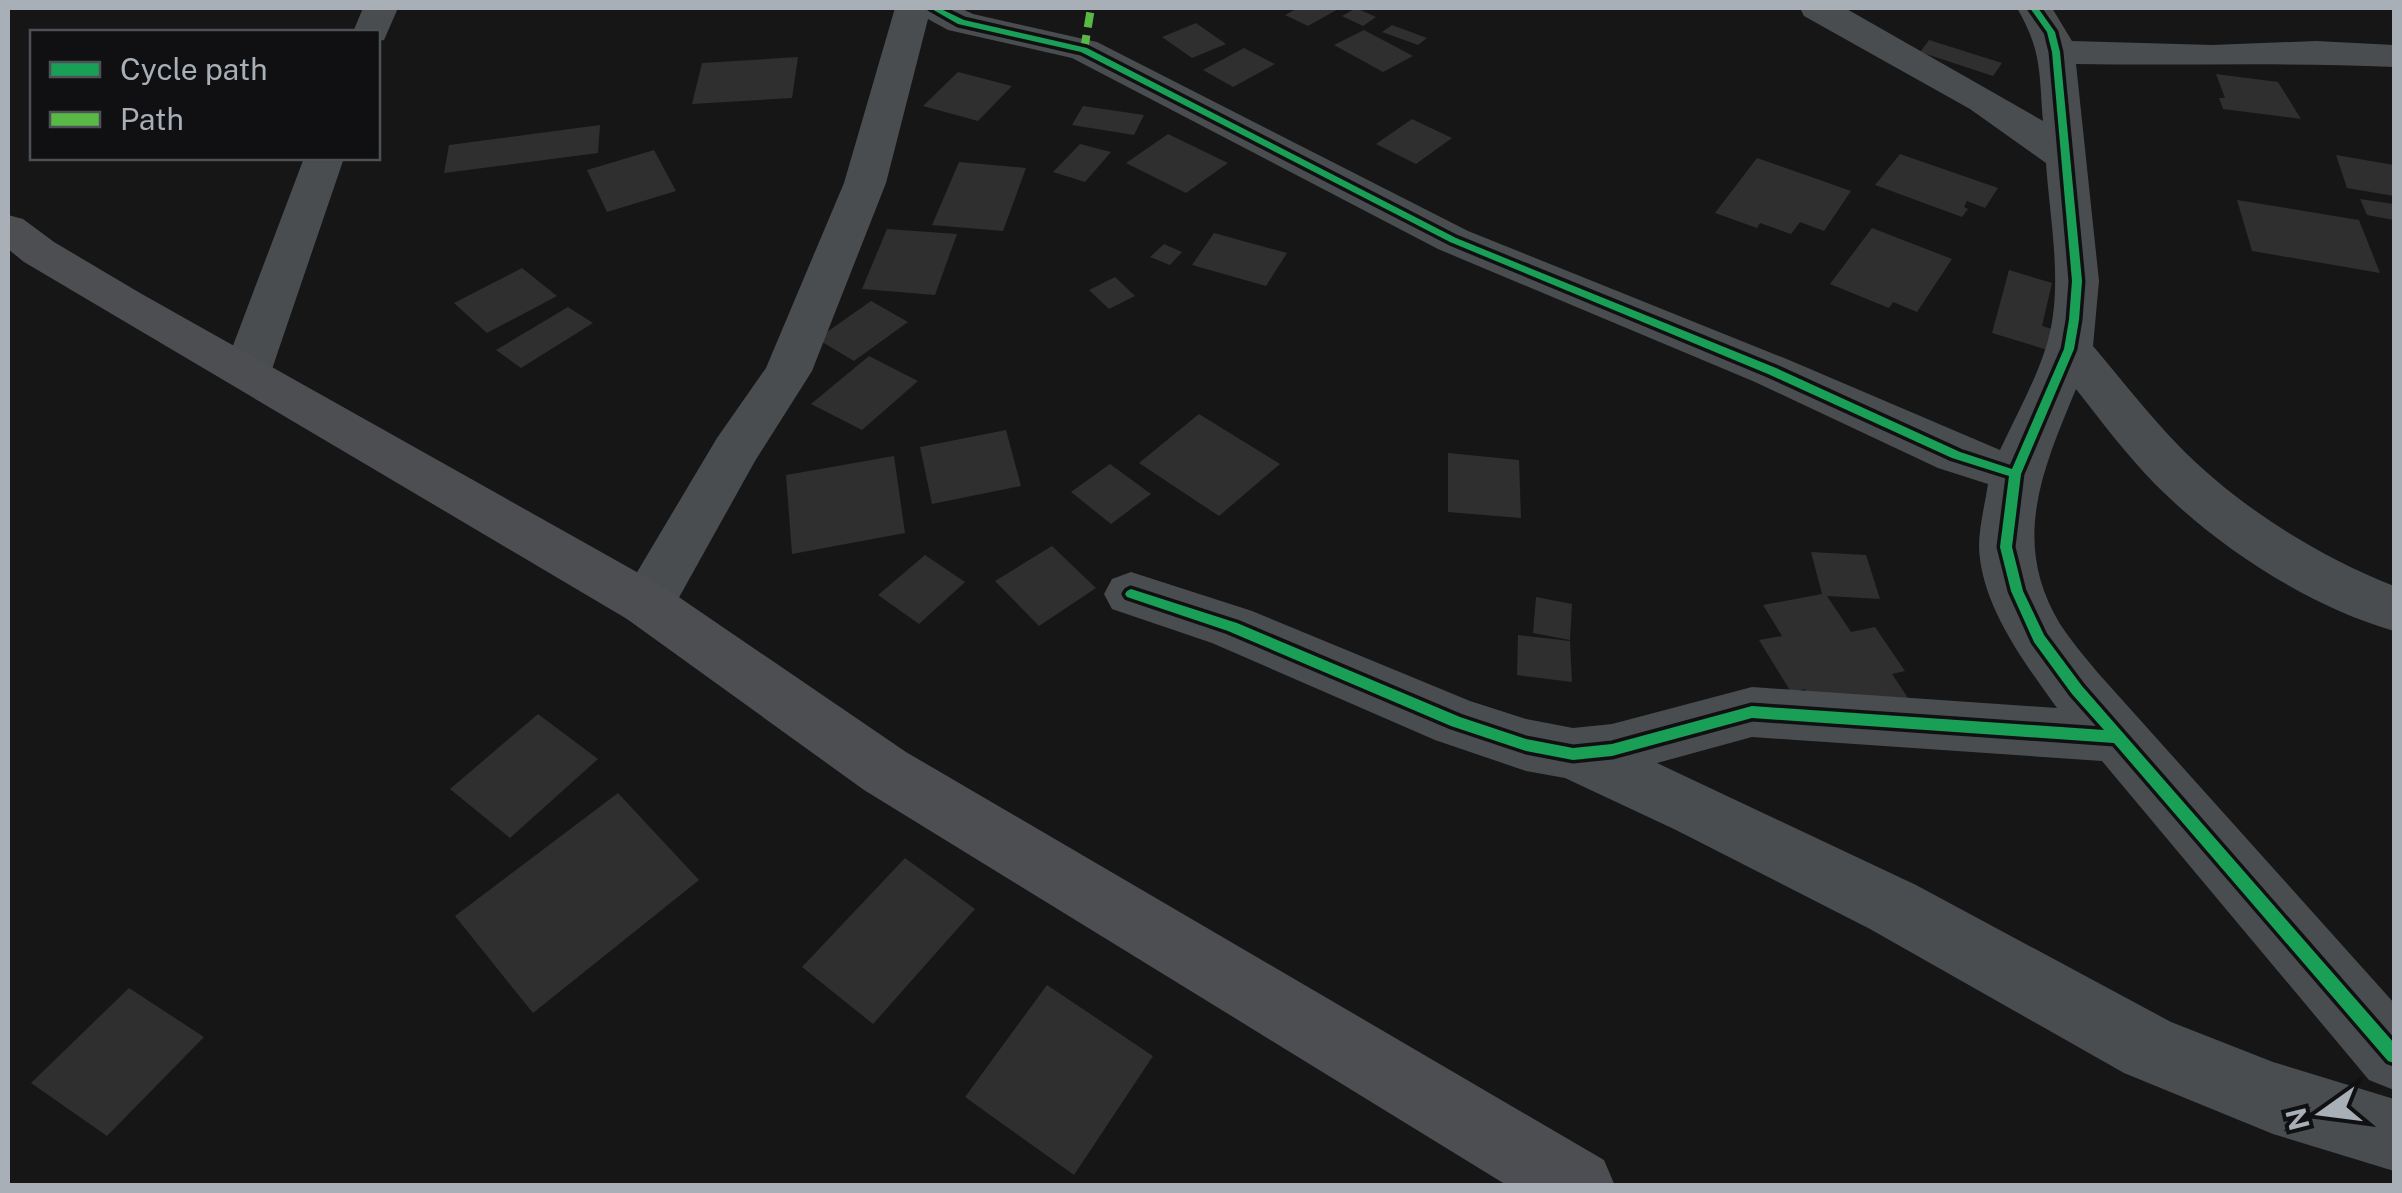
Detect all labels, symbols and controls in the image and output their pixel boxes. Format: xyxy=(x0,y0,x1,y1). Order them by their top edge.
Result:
legend xyxy=(30,30,380,160)
text: Cycle path xyxy=(120,51,268,87)
text: Path xyxy=(120,101,184,137)
north arrow xyxy=(2272,1063,2372,1163)
text: N xyxy=(2279,1105,2316,1134)

